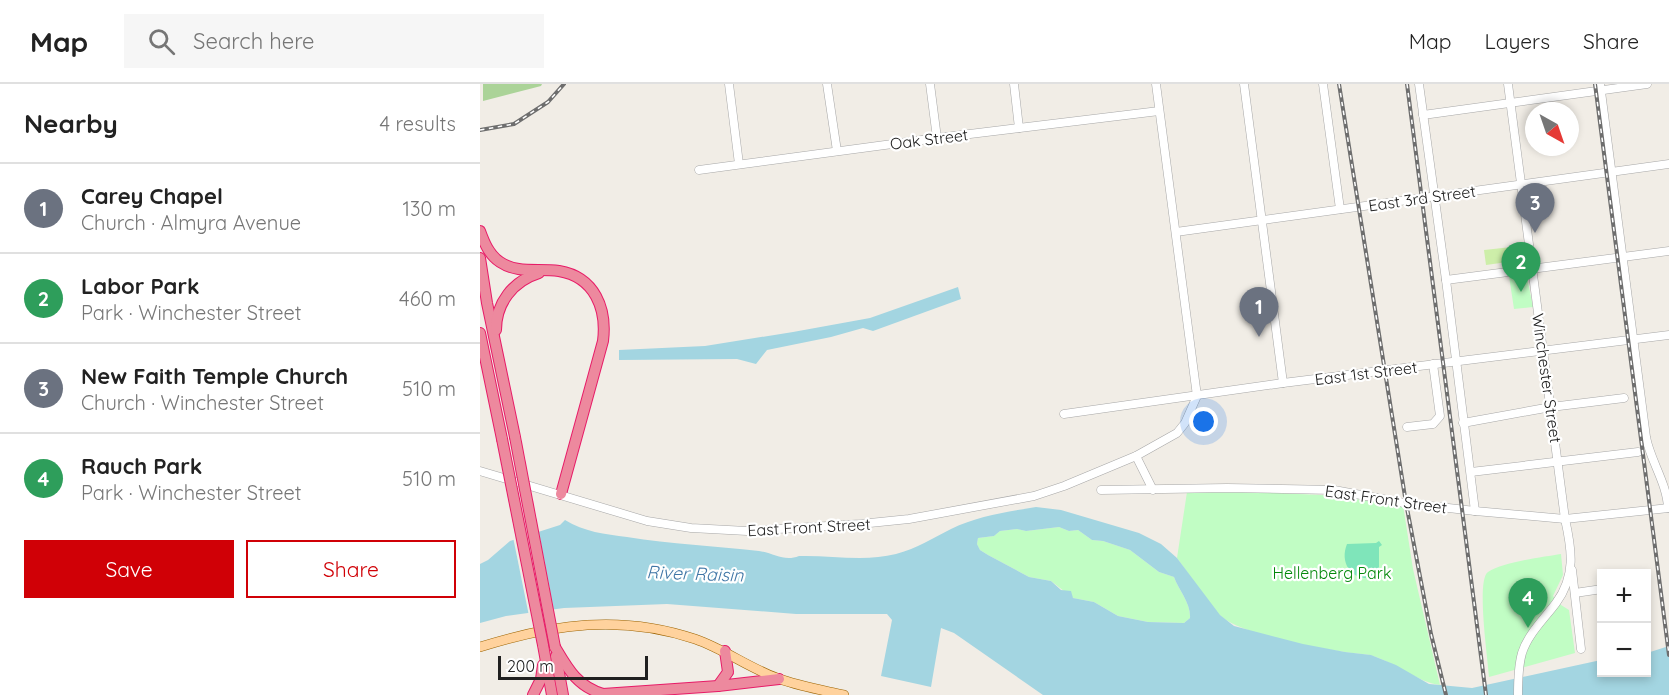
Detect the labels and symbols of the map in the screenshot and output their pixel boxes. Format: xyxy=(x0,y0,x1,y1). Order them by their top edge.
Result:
north arrow xyxy=(1525,102,1579,156)
street label: Oak Street xyxy=(889,124,969,154)
street label: East 3rd Street xyxy=(1367,181,1477,215)
pin: 3 xyxy=(1516,184,1554,233)
pin: 2 xyxy=(1502,242,1540,292)
pin: 1 xyxy=(1240,288,1278,337)
street label: Winchester Street xyxy=(1528,312,1566,444)
street label: East 1st Street xyxy=(1314,357,1418,389)
your location xyxy=(1189,407,1218,436)
street label: East Front Street xyxy=(1324,481,1448,517)
street label: East Front Street xyxy=(747,514,871,540)
water label: River Raisin xyxy=(646,560,744,587)
park label: Hellenberg Park xyxy=(1273,563,1391,583)
pin: 4 xyxy=(1508,578,1548,628)
scale bar xyxy=(498,653,648,680)

